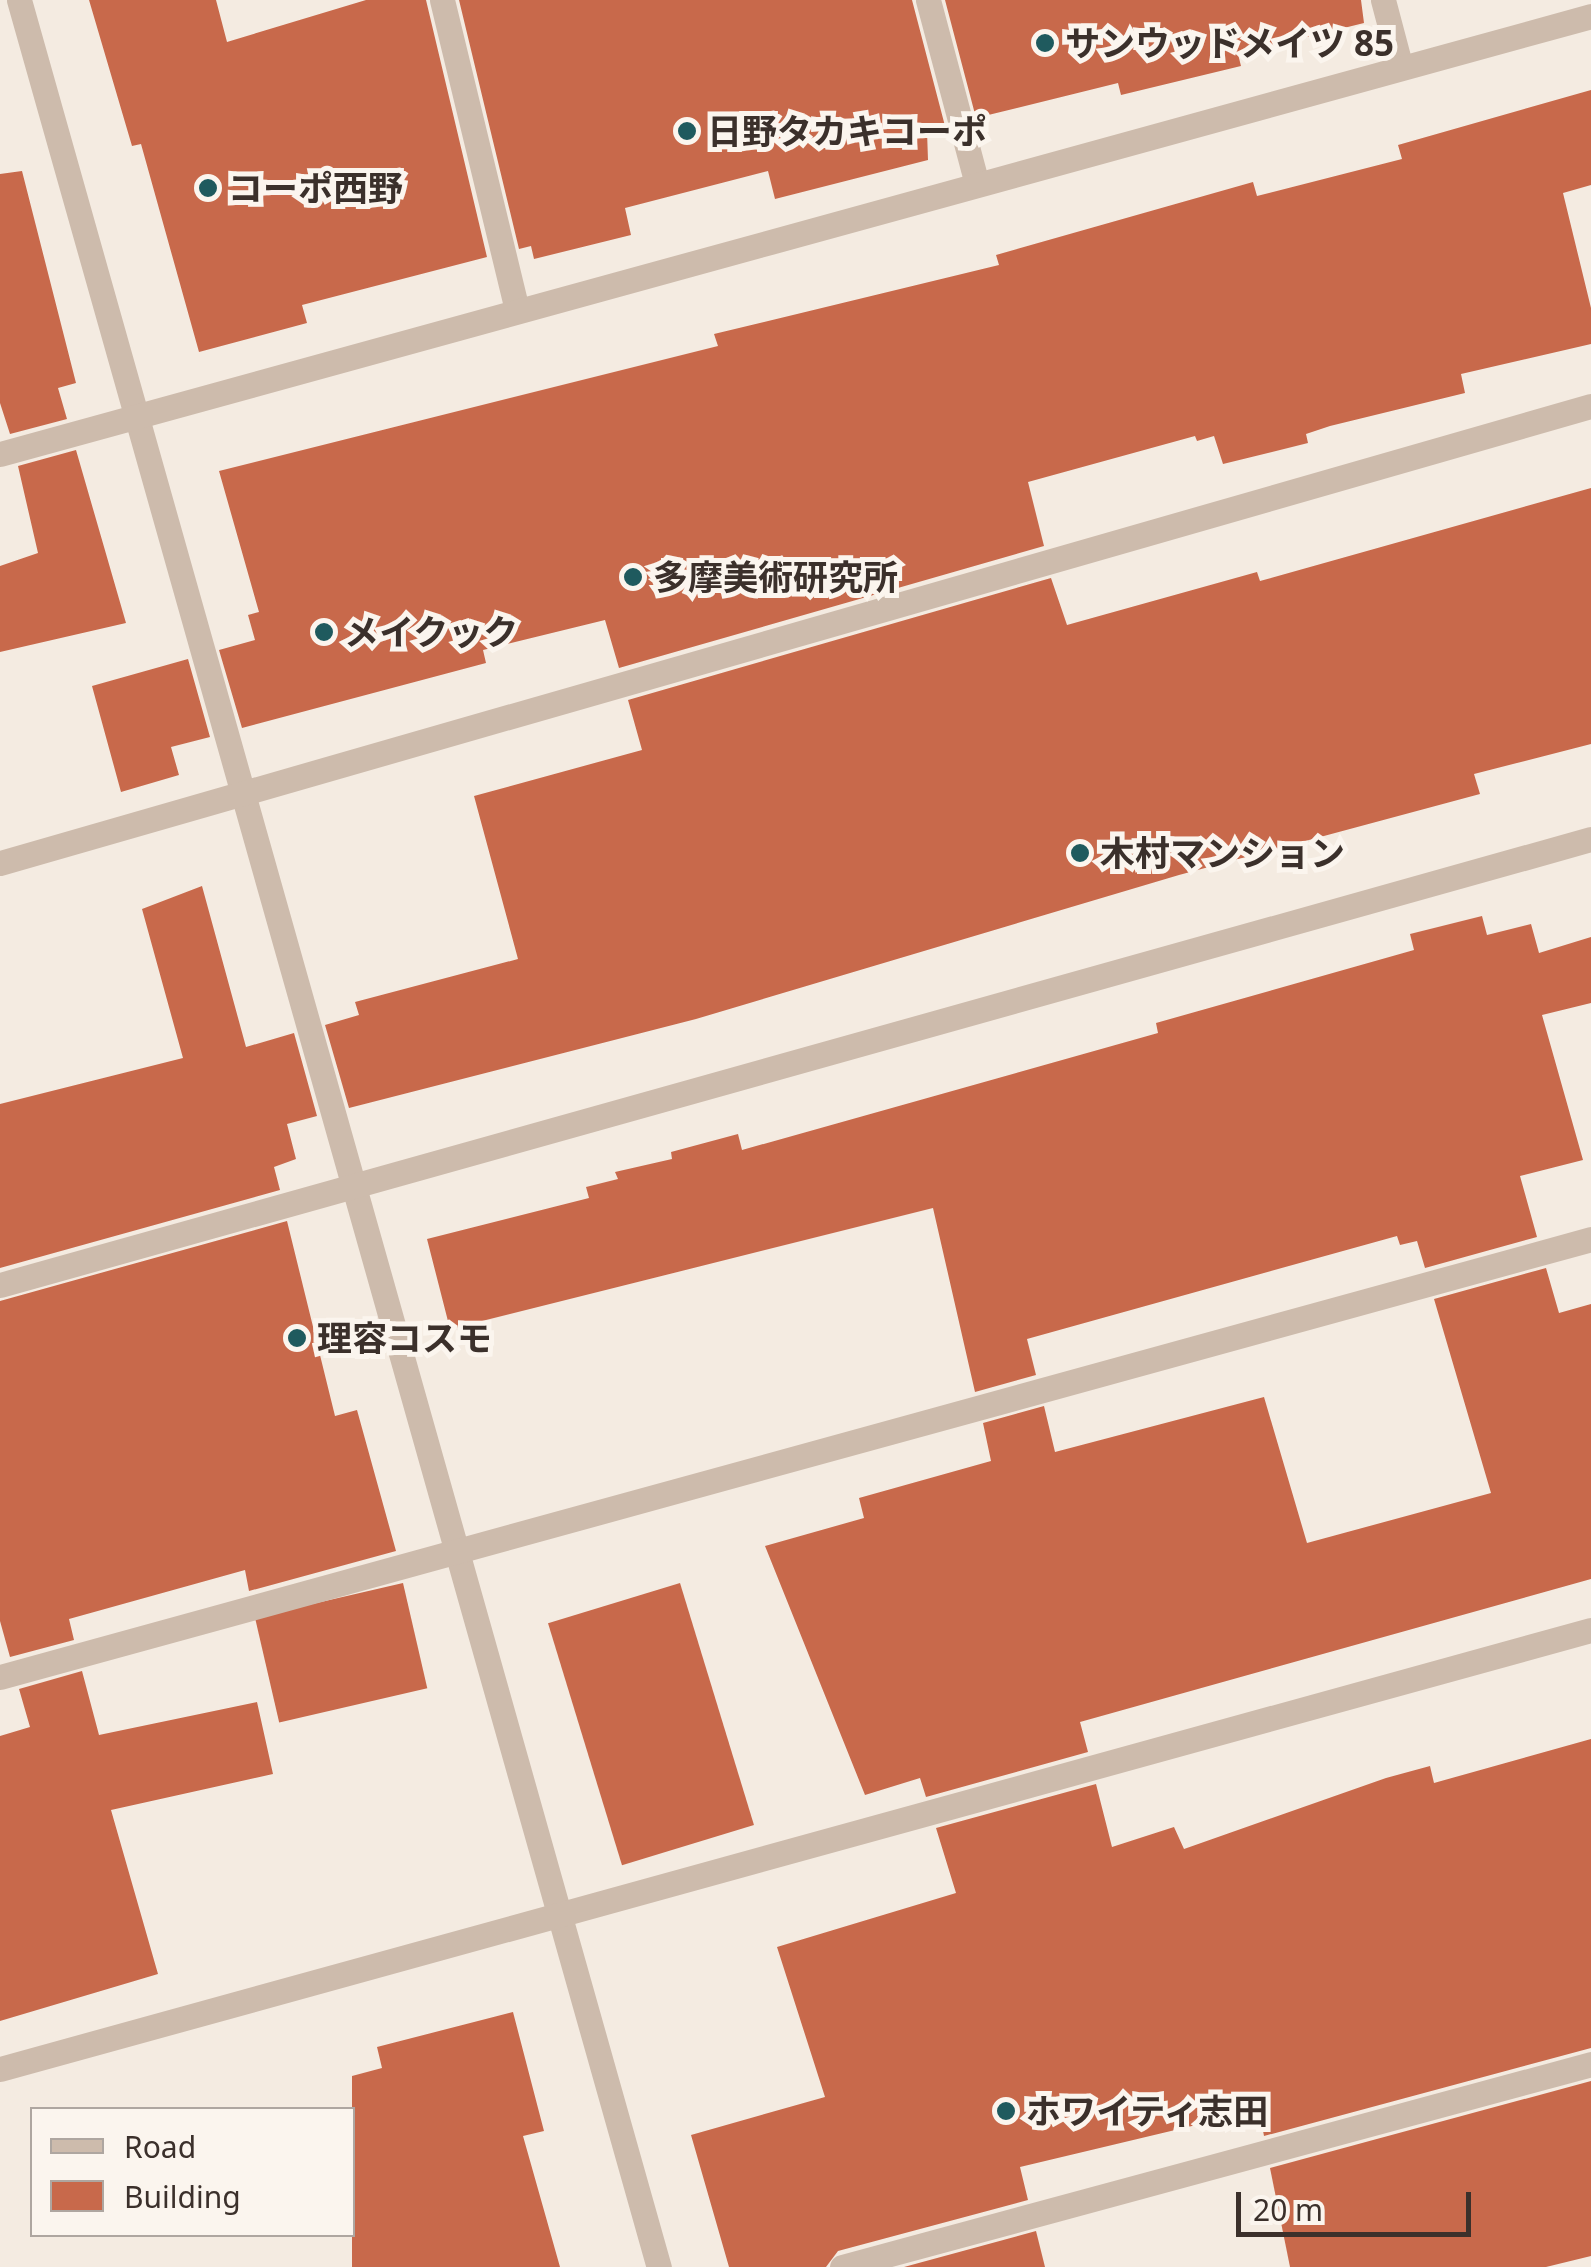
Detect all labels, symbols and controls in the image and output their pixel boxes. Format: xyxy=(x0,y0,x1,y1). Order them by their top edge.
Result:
place label: サンウッドメイツ 85 xyxy=(1065,22,1394,64)
marker: サンウッドメイツ 85 xyxy=(1034,32,1056,54)
place label: 日野タカキコーポ xyxy=(707,110,987,152)
marker: 日野タカキコーポ xyxy=(676,120,698,142)
place label: コーポ西野 xyxy=(228,167,403,209)
marker: コーポ西野 xyxy=(197,177,219,199)
place label: 多摩美術研究所 xyxy=(653,556,898,598)
marker: 多摩美術研究所 xyxy=(622,566,644,588)
place label: メイクック xyxy=(344,611,519,653)
marker: メイクック xyxy=(313,621,335,643)
place label: 木村マンション xyxy=(1100,832,1345,874)
marker: 木村マンション xyxy=(1069,842,1091,864)
place label: 理容コスモ xyxy=(317,1317,492,1359)
marker: 理容コスモ xyxy=(286,1327,308,1349)
place label: ホワイティ志田 xyxy=(1026,2090,1271,2132)
marker: ホワイティ志田 xyxy=(995,2100,1017,2122)
legend xyxy=(30,2107,355,2237)
text: Road xyxy=(124,2126,196,2167)
scale bar xyxy=(1241,2172,1476,2234)
text: Building xyxy=(124,2176,241,2217)
text: 20 m xyxy=(1253,2189,1323,2230)

